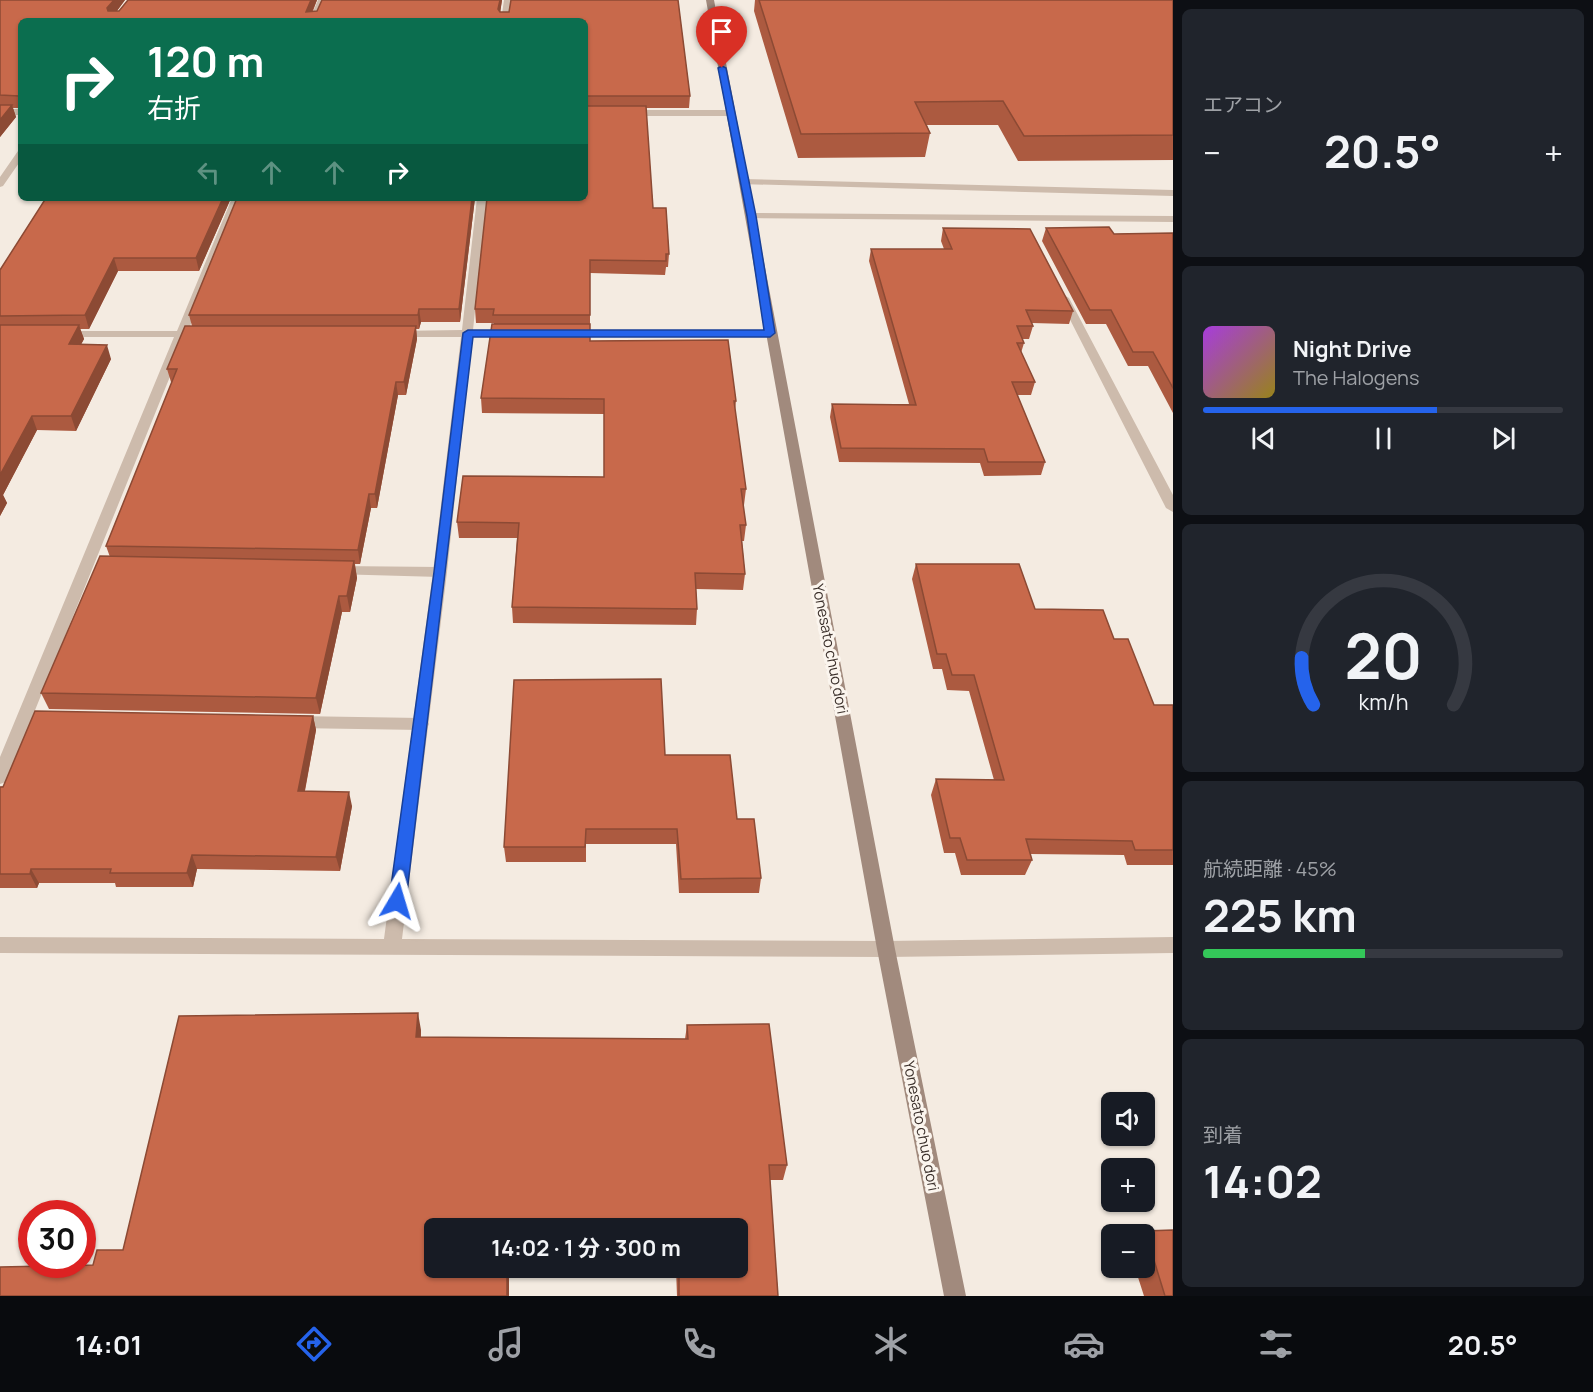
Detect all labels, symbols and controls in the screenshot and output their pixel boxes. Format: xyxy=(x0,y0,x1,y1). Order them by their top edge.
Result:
pin xyxy=(696,6,747,68)
icon: arrive xyxy=(705,15,738,48)
text: 120 m xyxy=(147,32,264,90)
icon: right xyxy=(48,42,126,120)
text: 右折 xyxy=(147,89,201,126)
text: エアコン xyxy=(1203,91,1283,118)
text: 20.5° xyxy=(1324,120,1441,182)
text: − xyxy=(1203,130,1221,175)
text: + xyxy=(1544,130,1563,175)
icon: left xyxy=(192,156,225,189)
icon: ahead xyxy=(255,156,288,189)
icon: ahead xyxy=(318,156,351,189)
icon: right xyxy=(381,156,414,189)
text: Night Drive xyxy=(1293,334,1412,364)
text: The Halogens xyxy=(1293,364,1419,391)
icon: previous xyxy=(1247,422,1280,455)
icon: pause xyxy=(1367,422,1400,455)
icon: next xyxy=(1487,422,1520,455)
street label: Yonesato chuo dori xyxy=(808,582,853,716)
text: 20 xyxy=(1344,612,1422,698)
text: km/h xyxy=(1358,687,1408,716)
text: 航続距離 · 45% xyxy=(1203,855,1337,882)
position arrow xyxy=(365,869,429,933)
text: 225 km xyxy=(1203,884,1357,946)
street label: Yonesato chuo dori xyxy=(899,1059,944,1193)
map controls xyxy=(1101,1092,1155,1278)
button: sound xyxy=(1101,1092,1155,1146)
text: 到着 xyxy=(1203,1121,1243,1148)
text: 14:02 xyxy=(1203,1150,1322,1212)
button: + xyxy=(1101,1158,1155,1212)
speed limit sign: 30 xyxy=(18,1200,96,1278)
button: − xyxy=(1101,1224,1155,1278)
text: 14:02 · 1 分 · 300 m xyxy=(491,1233,681,1263)
icon: directions xyxy=(293,1323,335,1365)
icon: music xyxy=(485,1323,527,1365)
icon: phone xyxy=(678,1323,720,1365)
icon: climate xyxy=(870,1323,912,1365)
icon: car xyxy=(1063,1323,1105,1365)
icon: filters xyxy=(1255,1323,1297,1365)
text: 14:01 xyxy=(75,1326,142,1363)
text: 20.5° xyxy=(1448,1326,1518,1363)

